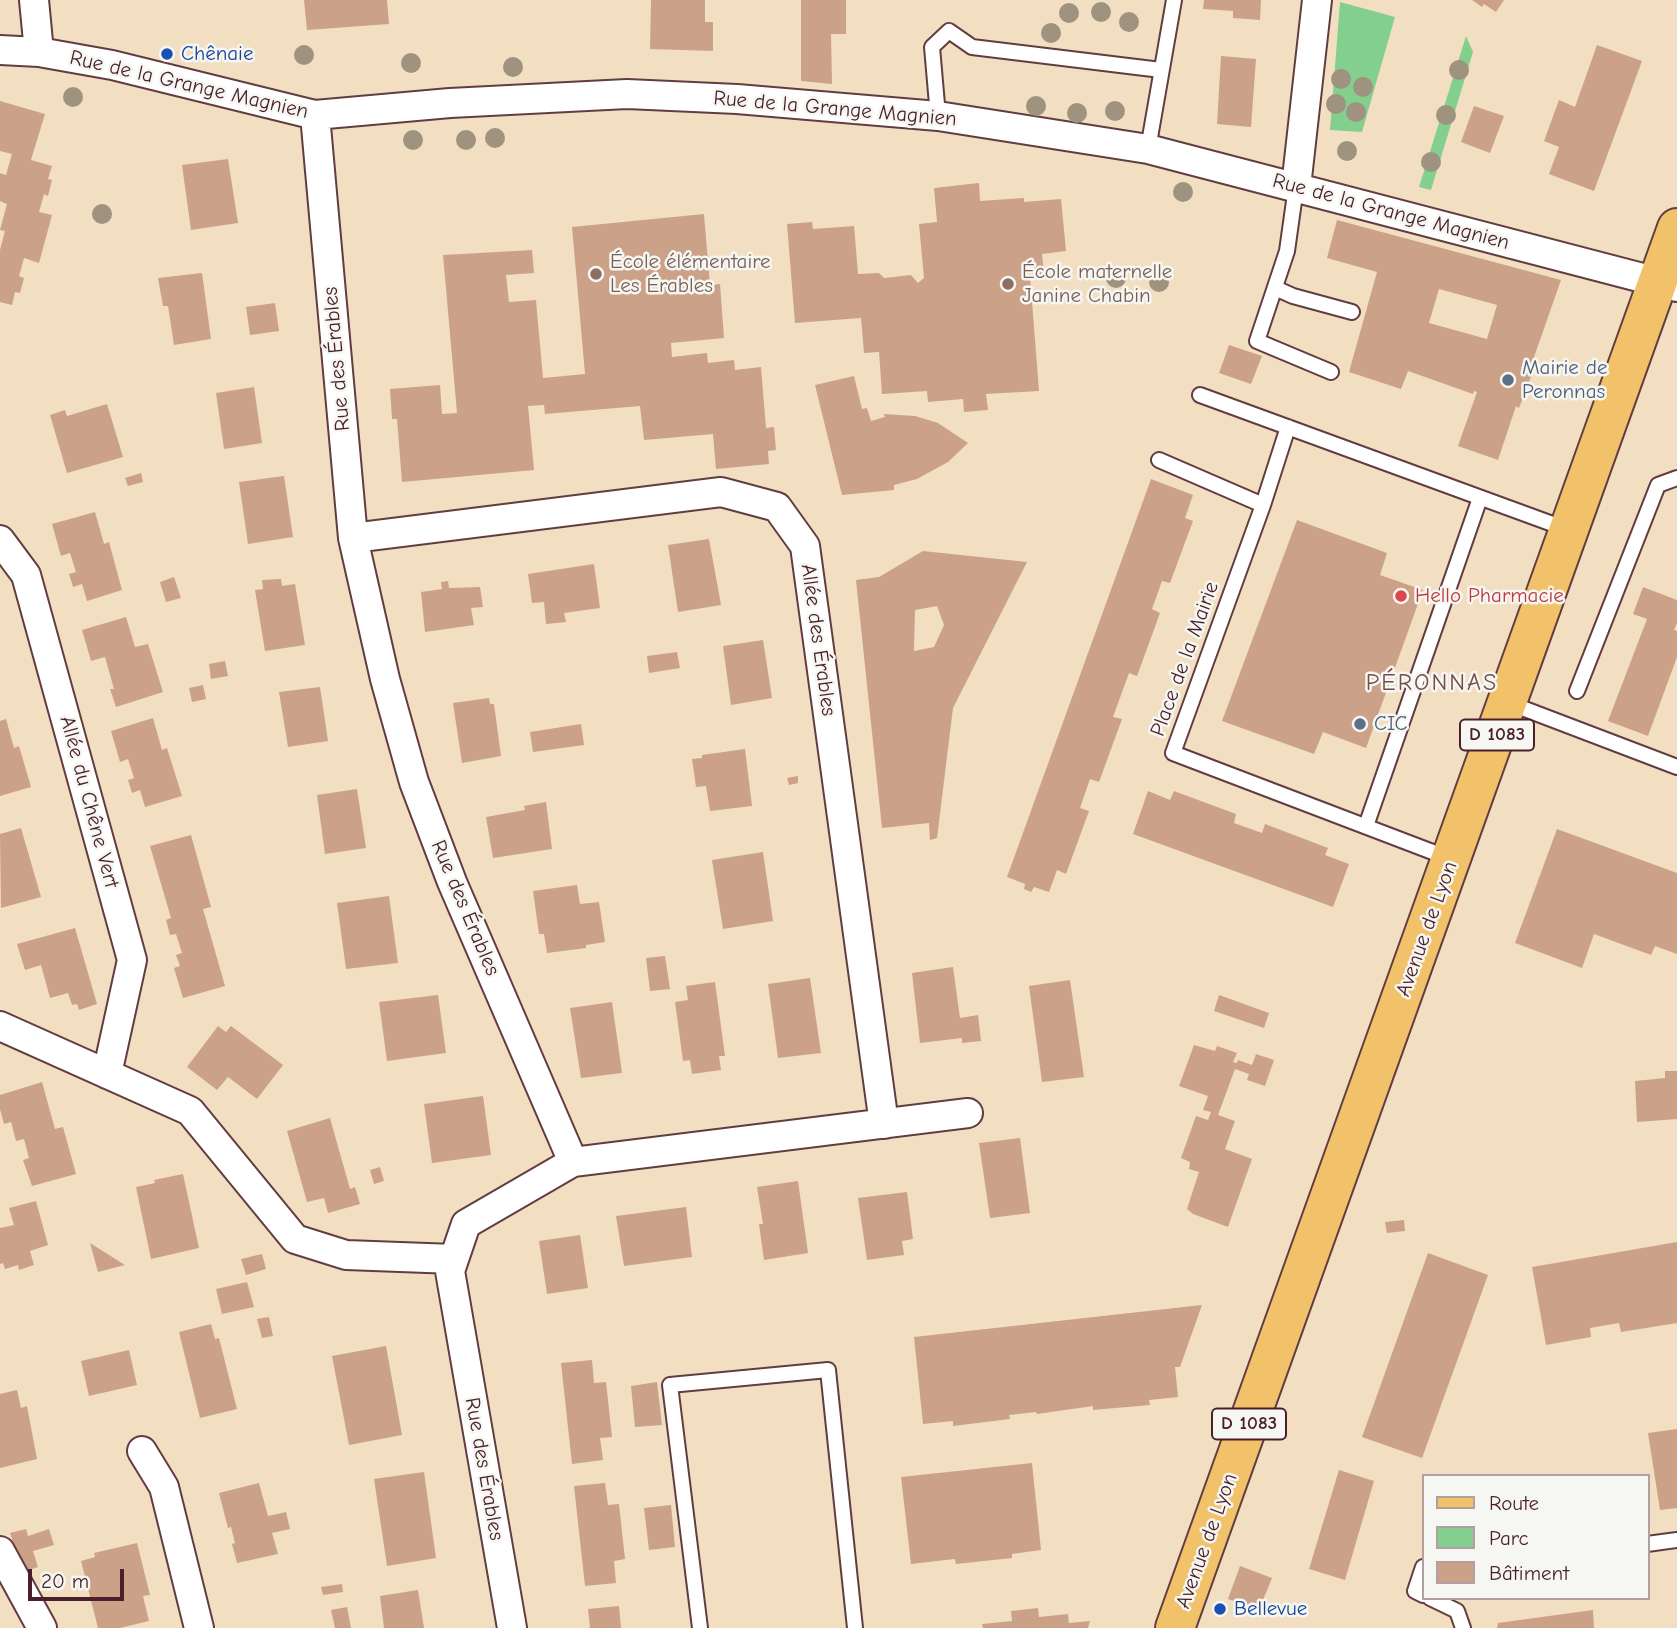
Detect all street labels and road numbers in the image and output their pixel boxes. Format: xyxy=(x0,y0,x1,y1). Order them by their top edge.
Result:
street label: Rue de la Grange Magnien xyxy=(67,45,311,125)
street label: Rue de la Grange Magnien xyxy=(712,86,958,132)
street label: Rue de la Grange Magnien xyxy=(1270,168,1512,256)
street label: Rue des Érables xyxy=(318,286,356,432)
street label: Allée des Érables xyxy=(795,562,841,718)
street label: Place de la Mairie xyxy=(1145,578,1225,740)
street label: Allée du Chêne Vert xyxy=(54,713,124,891)
road number: D 1083 xyxy=(1460,720,1534,750)
street label: Rue des Érables xyxy=(425,836,505,980)
street label: Avenue de Lyon xyxy=(1391,858,1463,1000)
street label: Rue des Érables xyxy=(459,1396,509,1542)
road number: D 1083 xyxy=(1212,1408,1286,1440)
street label: Avenue de Lyon xyxy=(1171,1470,1243,1612)

